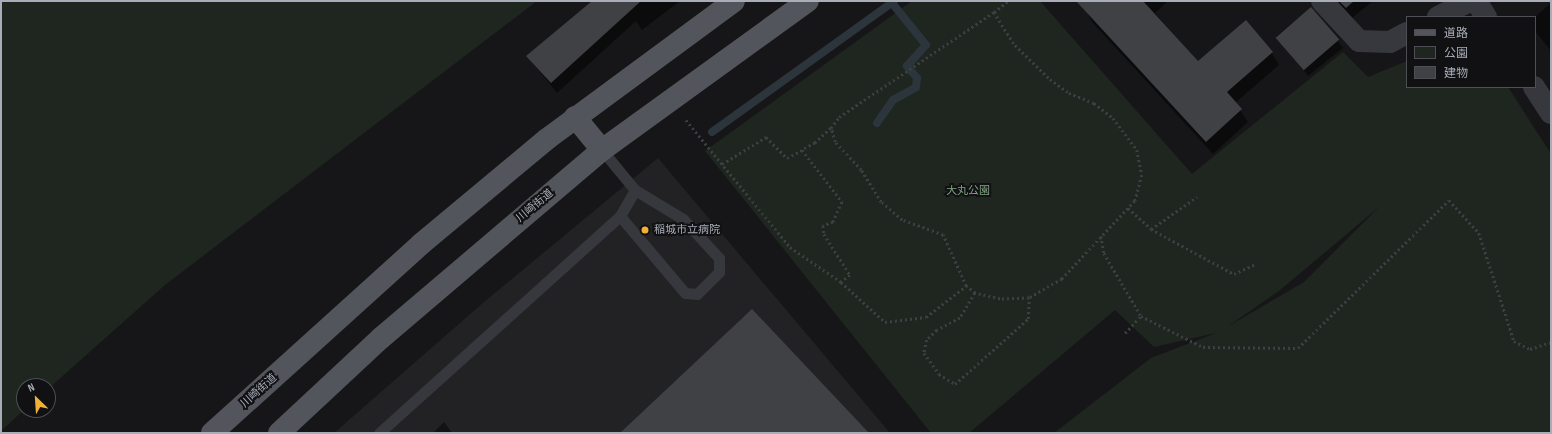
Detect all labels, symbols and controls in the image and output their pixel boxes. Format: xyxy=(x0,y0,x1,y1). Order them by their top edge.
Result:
legend xyxy=(1406,16,1536,88)
text: 道路 xyxy=(1444,26,1468,41)
text: 公園 xyxy=(1444,46,1468,61)
text: 建物 xyxy=(1444,66,1468,81)
park label: 大丸公園 xyxy=(946,184,990,198)
street label: 川崎街道 xyxy=(514,187,556,225)
place label: 稲城市立病院 xyxy=(654,223,720,237)
marker: 稲城市立病院 xyxy=(639,224,651,236)
street label: 川崎街道 xyxy=(238,371,280,411)
north arrow xyxy=(16,378,56,418)
text: N xyxy=(26,380,37,395)

